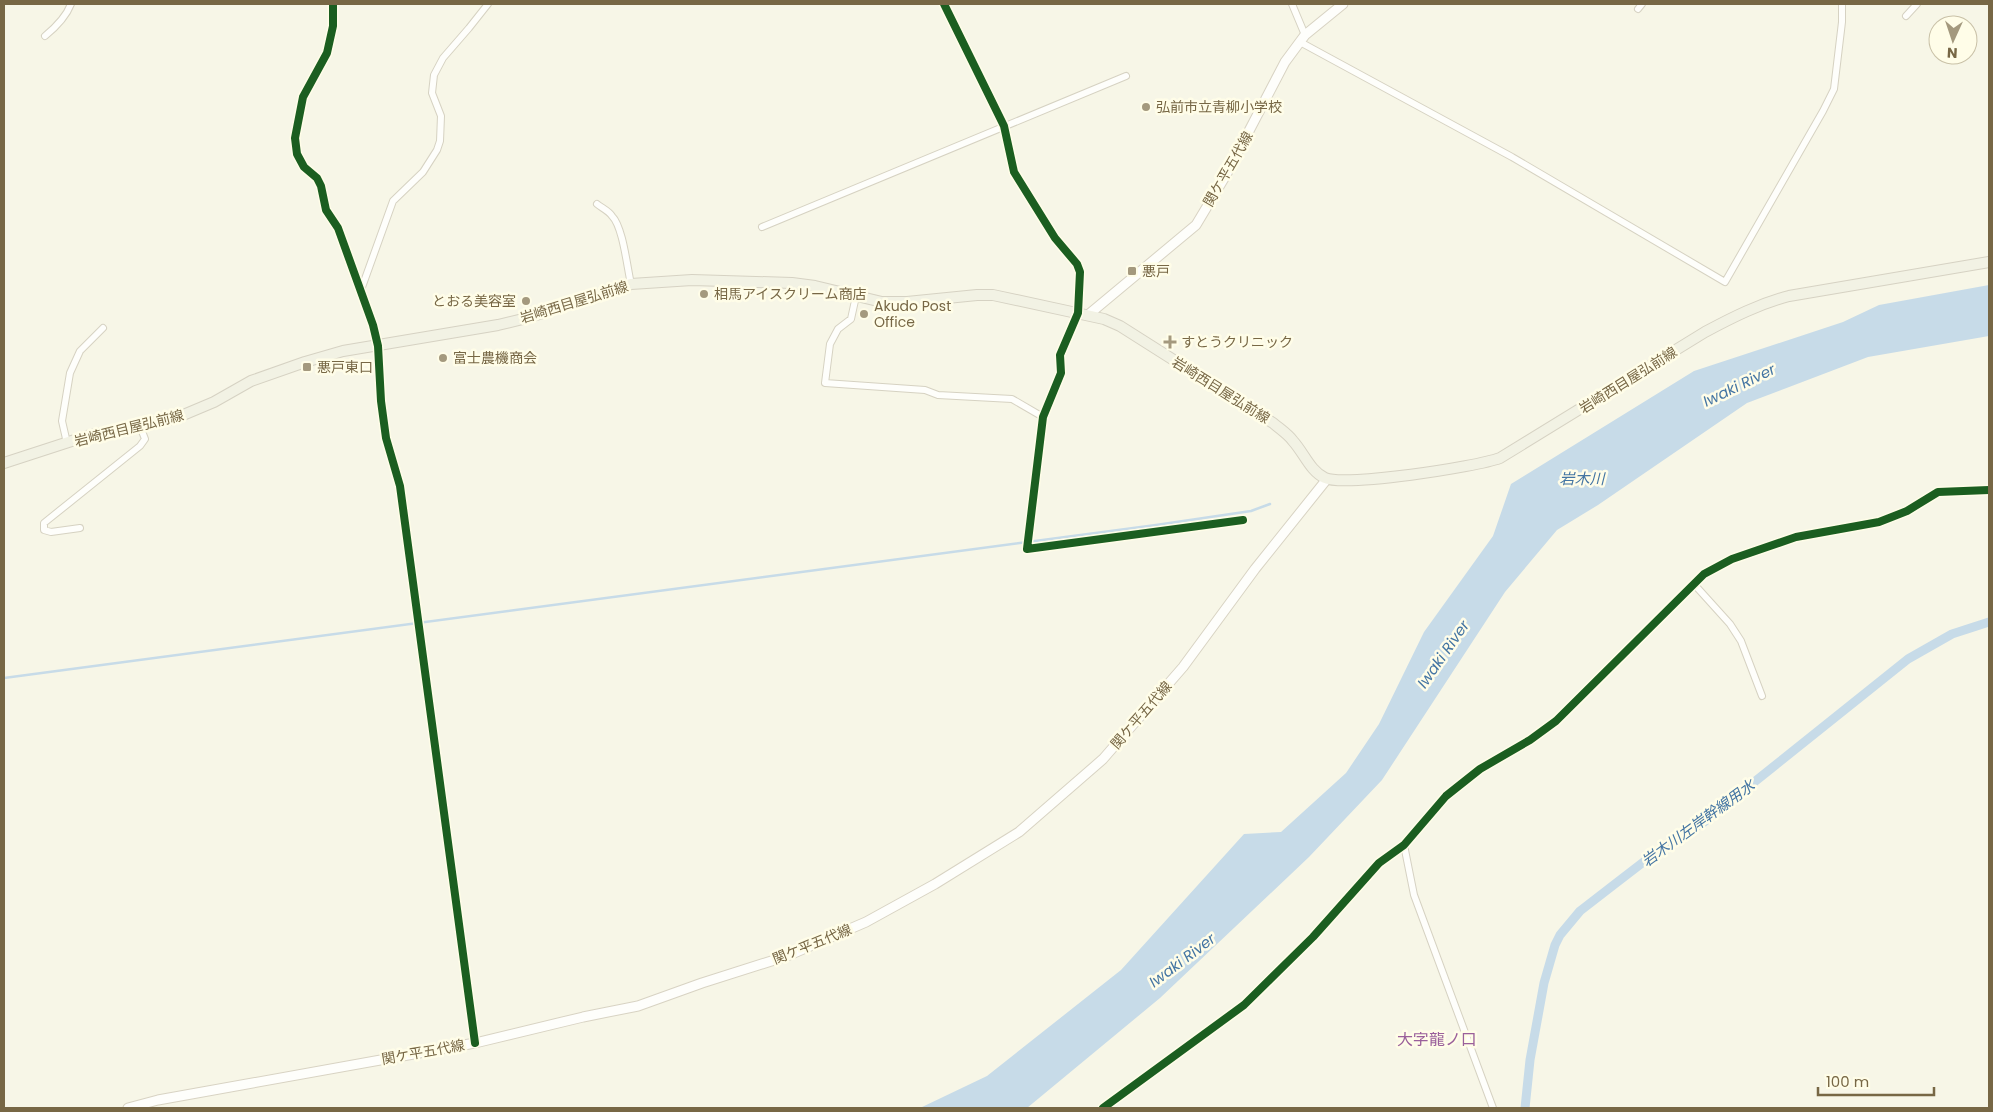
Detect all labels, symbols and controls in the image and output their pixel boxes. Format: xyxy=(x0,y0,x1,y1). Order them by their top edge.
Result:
north arrow xyxy=(1928,15,1978,65)
text: N xyxy=(1947,43,1958,63)
place label: 弘前市立青柳小学校 xyxy=(1156,97,1282,117)
marker: 弘前市立青柳小学校 xyxy=(1140,101,1152,113)
street label: 関ケ平五代線 xyxy=(1198,128,1258,210)
place label: 悪戸 xyxy=(1142,261,1170,281)
marker: 悪戸 xyxy=(1126,265,1138,277)
street label: 岩崎西目屋弘前線 xyxy=(518,276,630,328)
place label: 相馬アイスクリーム商店 xyxy=(714,284,866,304)
marker: 相馬アイスクリーム商店 xyxy=(698,288,710,300)
place label: とおる美容室 xyxy=(432,291,516,311)
marker: とおる美容室 xyxy=(520,295,532,307)
place label: Akudo Post Office xyxy=(874,296,951,332)
marker: Akudo Post Office xyxy=(858,308,870,320)
place label: すとうクリニック xyxy=(1181,332,1293,352)
marker: すとうクリニック xyxy=(1163,335,1177,349)
street label: 岩崎西目屋弘前線 xyxy=(1575,342,1681,418)
place label: 富士農機商会 xyxy=(453,348,537,368)
marker: 富士農機商会 xyxy=(437,352,449,364)
street label: 岩崎西目屋弘前線 xyxy=(1168,352,1274,428)
place label: 悪戸東口 xyxy=(317,357,373,377)
water label: Iwaki River xyxy=(1699,358,1779,412)
marker: 悪戸東口 xyxy=(301,361,313,373)
street label: 岩崎西目屋弘前線 xyxy=(72,405,186,451)
water label: 岩木川 xyxy=(1559,468,1606,489)
water label: Iwaki River xyxy=(1412,616,1474,692)
street label: 関ケ平五代線 xyxy=(1106,677,1176,753)
water label: 岩木川左岸幹線用水 xyxy=(1637,774,1760,871)
street label: 関ケ平五代線 xyxy=(769,919,855,969)
water label: Iwaki River xyxy=(1144,928,1220,992)
district label: 大字龍ノ口 xyxy=(1397,1028,1477,1051)
street label: 関ケ平五代線 xyxy=(380,1035,466,1069)
scale bar xyxy=(1818,1064,1934,1096)
text: 100 m xyxy=(1826,1071,1869,1092)

